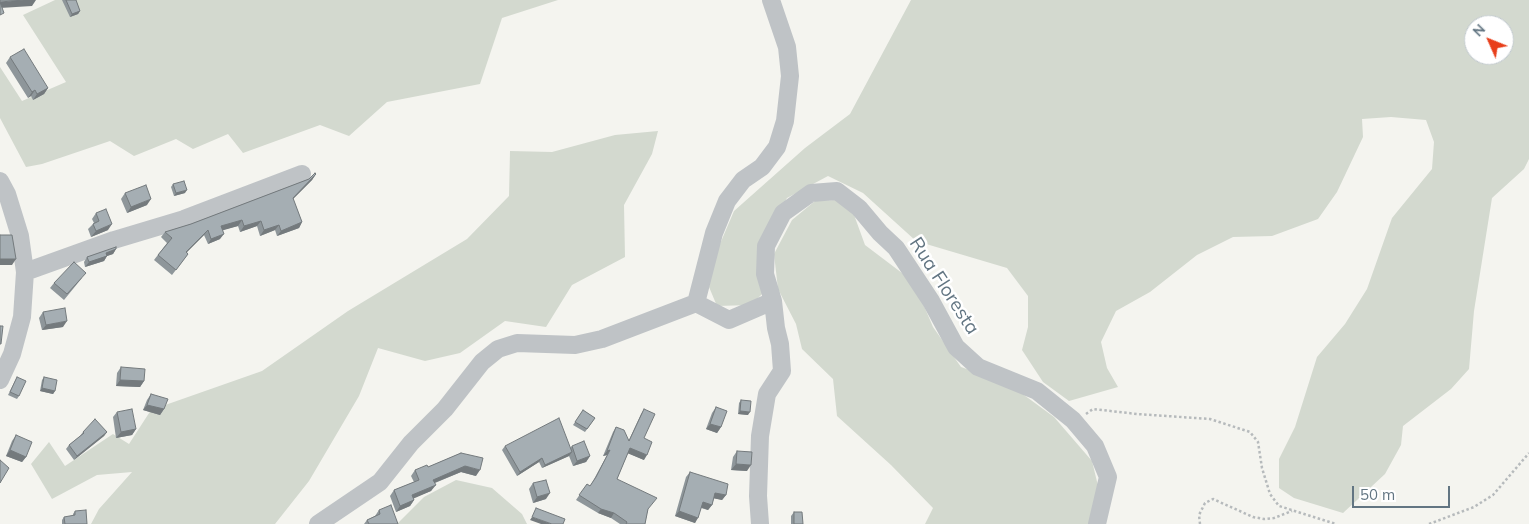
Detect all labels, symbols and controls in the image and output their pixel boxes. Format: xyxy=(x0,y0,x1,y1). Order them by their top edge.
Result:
north arrow xyxy=(1464,15,1514,65)
text: N xyxy=(1469,20,1489,40)
street label: Rua Floresta xyxy=(904,233,984,339)
scale bar xyxy=(1354,476,1452,508)
text: 50 m xyxy=(1360,485,1395,504)

